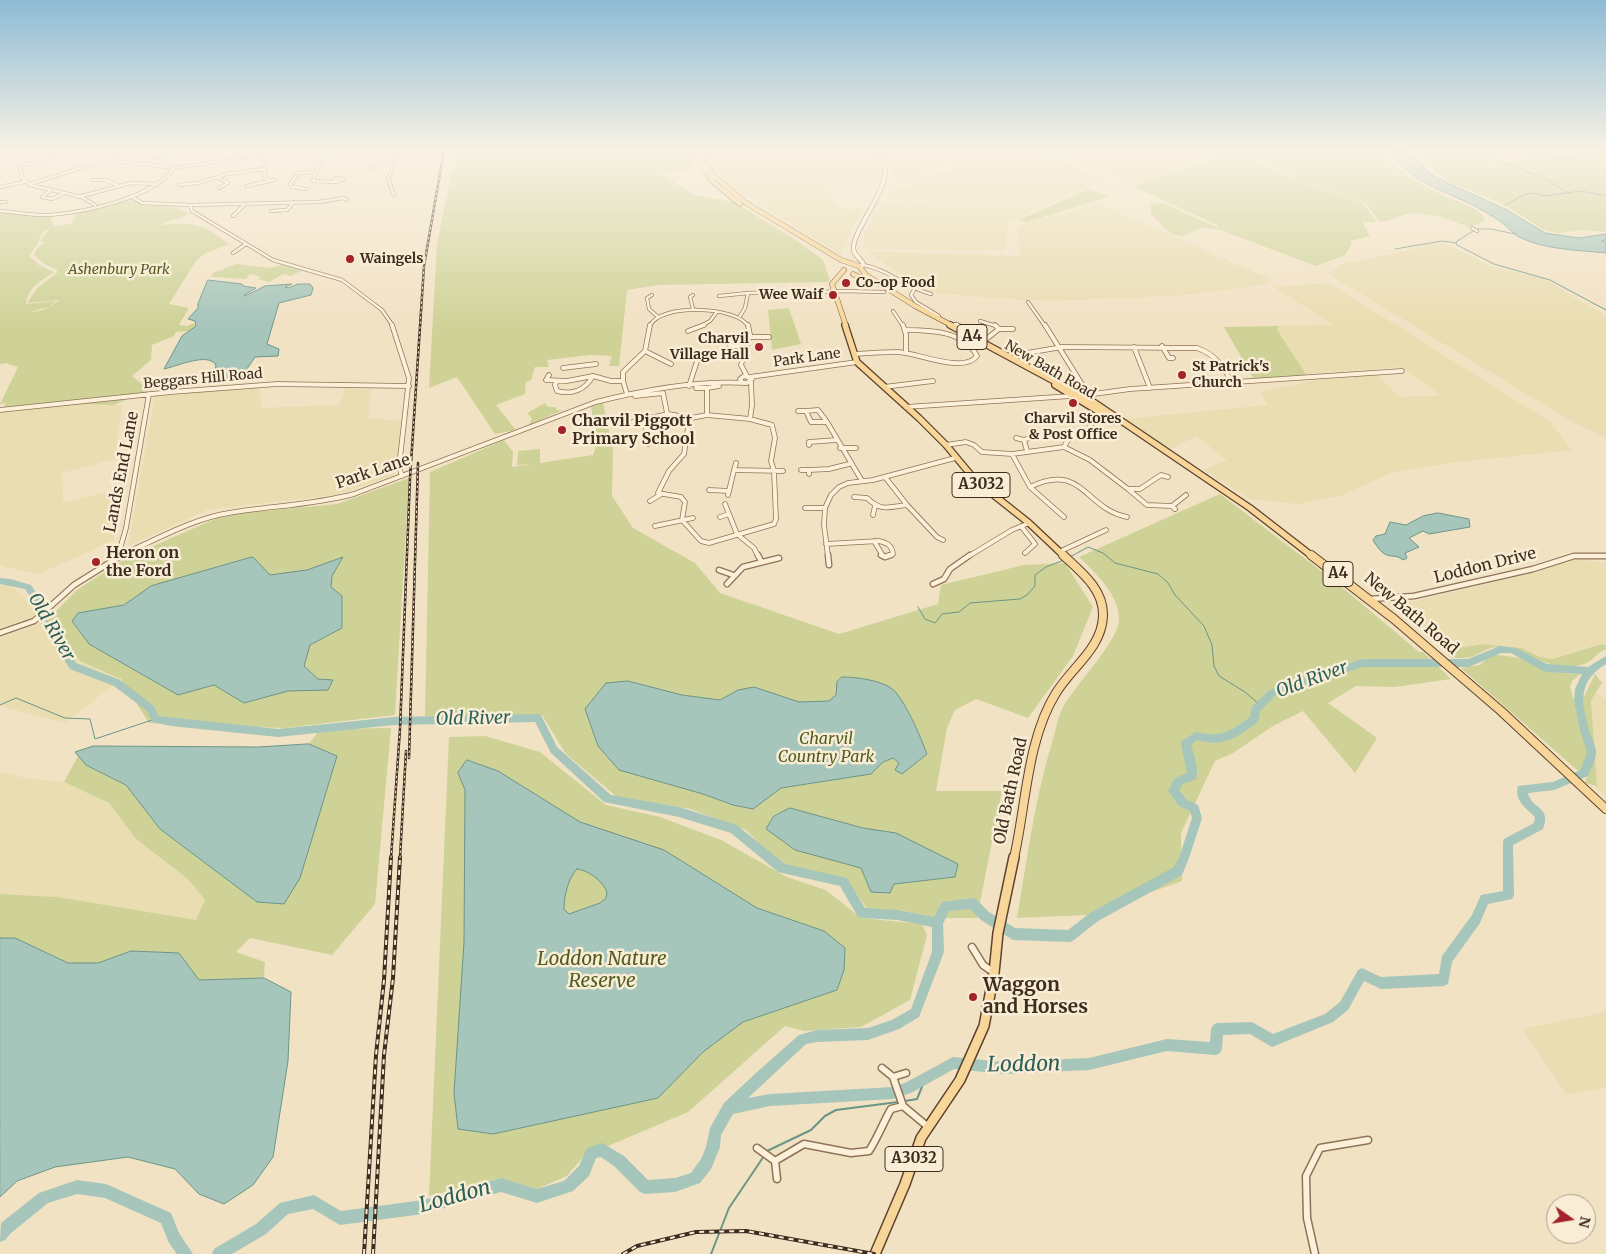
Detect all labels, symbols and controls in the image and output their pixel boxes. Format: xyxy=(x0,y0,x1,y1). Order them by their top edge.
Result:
place label: Waingels xyxy=(360,251,424,267)
marker: Waingels xyxy=(344,253,356,265)
park label: Ashenbury Park xyxy=(68,262,170,278)
place label: Co-op Food xyxy=(856,275,935,291)
marker: Co-op Food xyxy=(840,277,852,289)
place label: Wee Waif xyxy=(759,287,823,303)
marker: Wee Waif xyxy=(827,289,839,301)
road number: A4 xyxy=(957,324,987,350)
place label: Charvil Village Hall xyxy=(670,331,749,364)
street label: New Bath Road xyxy=(1001,337,1099,403)
marker: Charvil Village Hall xyxy=(753,341,765,353)
street label: Park Lane xyxy=(772,345,842,371)
place label: St Patrick's Church xyxy=(1192,359,1269,392)
street label: Beggars Hill Road xyxy=(143,365,263,393)
marker: St Patrick's Church xyxy=(1176,369,1188,381)
marker: Charvil Stores & Post Office xyxy=(1067,397,1079,409)
street label: Lands End Lane xyxy=(101,410,143,534)
place label: Charvil Piggott Primary School xyxy=(572,411,695,449)
place label: Charvil Stores & Post Office xyxy=(1024,411,1122,444)
marker: Charvil Piggott Primary School xyxy=(556,424,568,436)
street label: Park Lane xyxy=(333,450,413,494)
road number: A3032 xyxy=(952,472,1010,498)
place label: Heron on the Ford xyxy=(106,543,179,581)
street label: Loddon Drive xyxy=(1432,544,1538,588)
marker: Heron on the Ford xyxy=(90,556,102,568)
road number: A4 xyxy=(1323,562,1353,586)
street label: New Bath Road xyxy=(1360,569,1462,659)
water label: Old River xyxy=(23,589,79,665)
water label: Old River xyxy=(1273,657,1351,703)
water label: Old River xyxy=(436,708,510,730)
park label: Charvil Country Park xyxy=(778,729,874,767)
street label: Old Bath Road xyxy=(990,736,1032,846)
park label: Loddon Nature Reserve xyxy=(537,949,667,993)
place label: Waggon and Horses xyxy=(983,975,1088,1019)
marker: Waggon and Horses xyxy=(967,991,979,1003)
water label: Loddon xyxy=(987,1052,1061,1078)
road number: A3032 xyxy=(885,1146,943,1172)
water label: Loddon xyxy=(416,1175,494,1219)
north arrow xyxy=(1546,1194,1596,1244)
text: N xyxy=(1575,1215,1595,1230)

